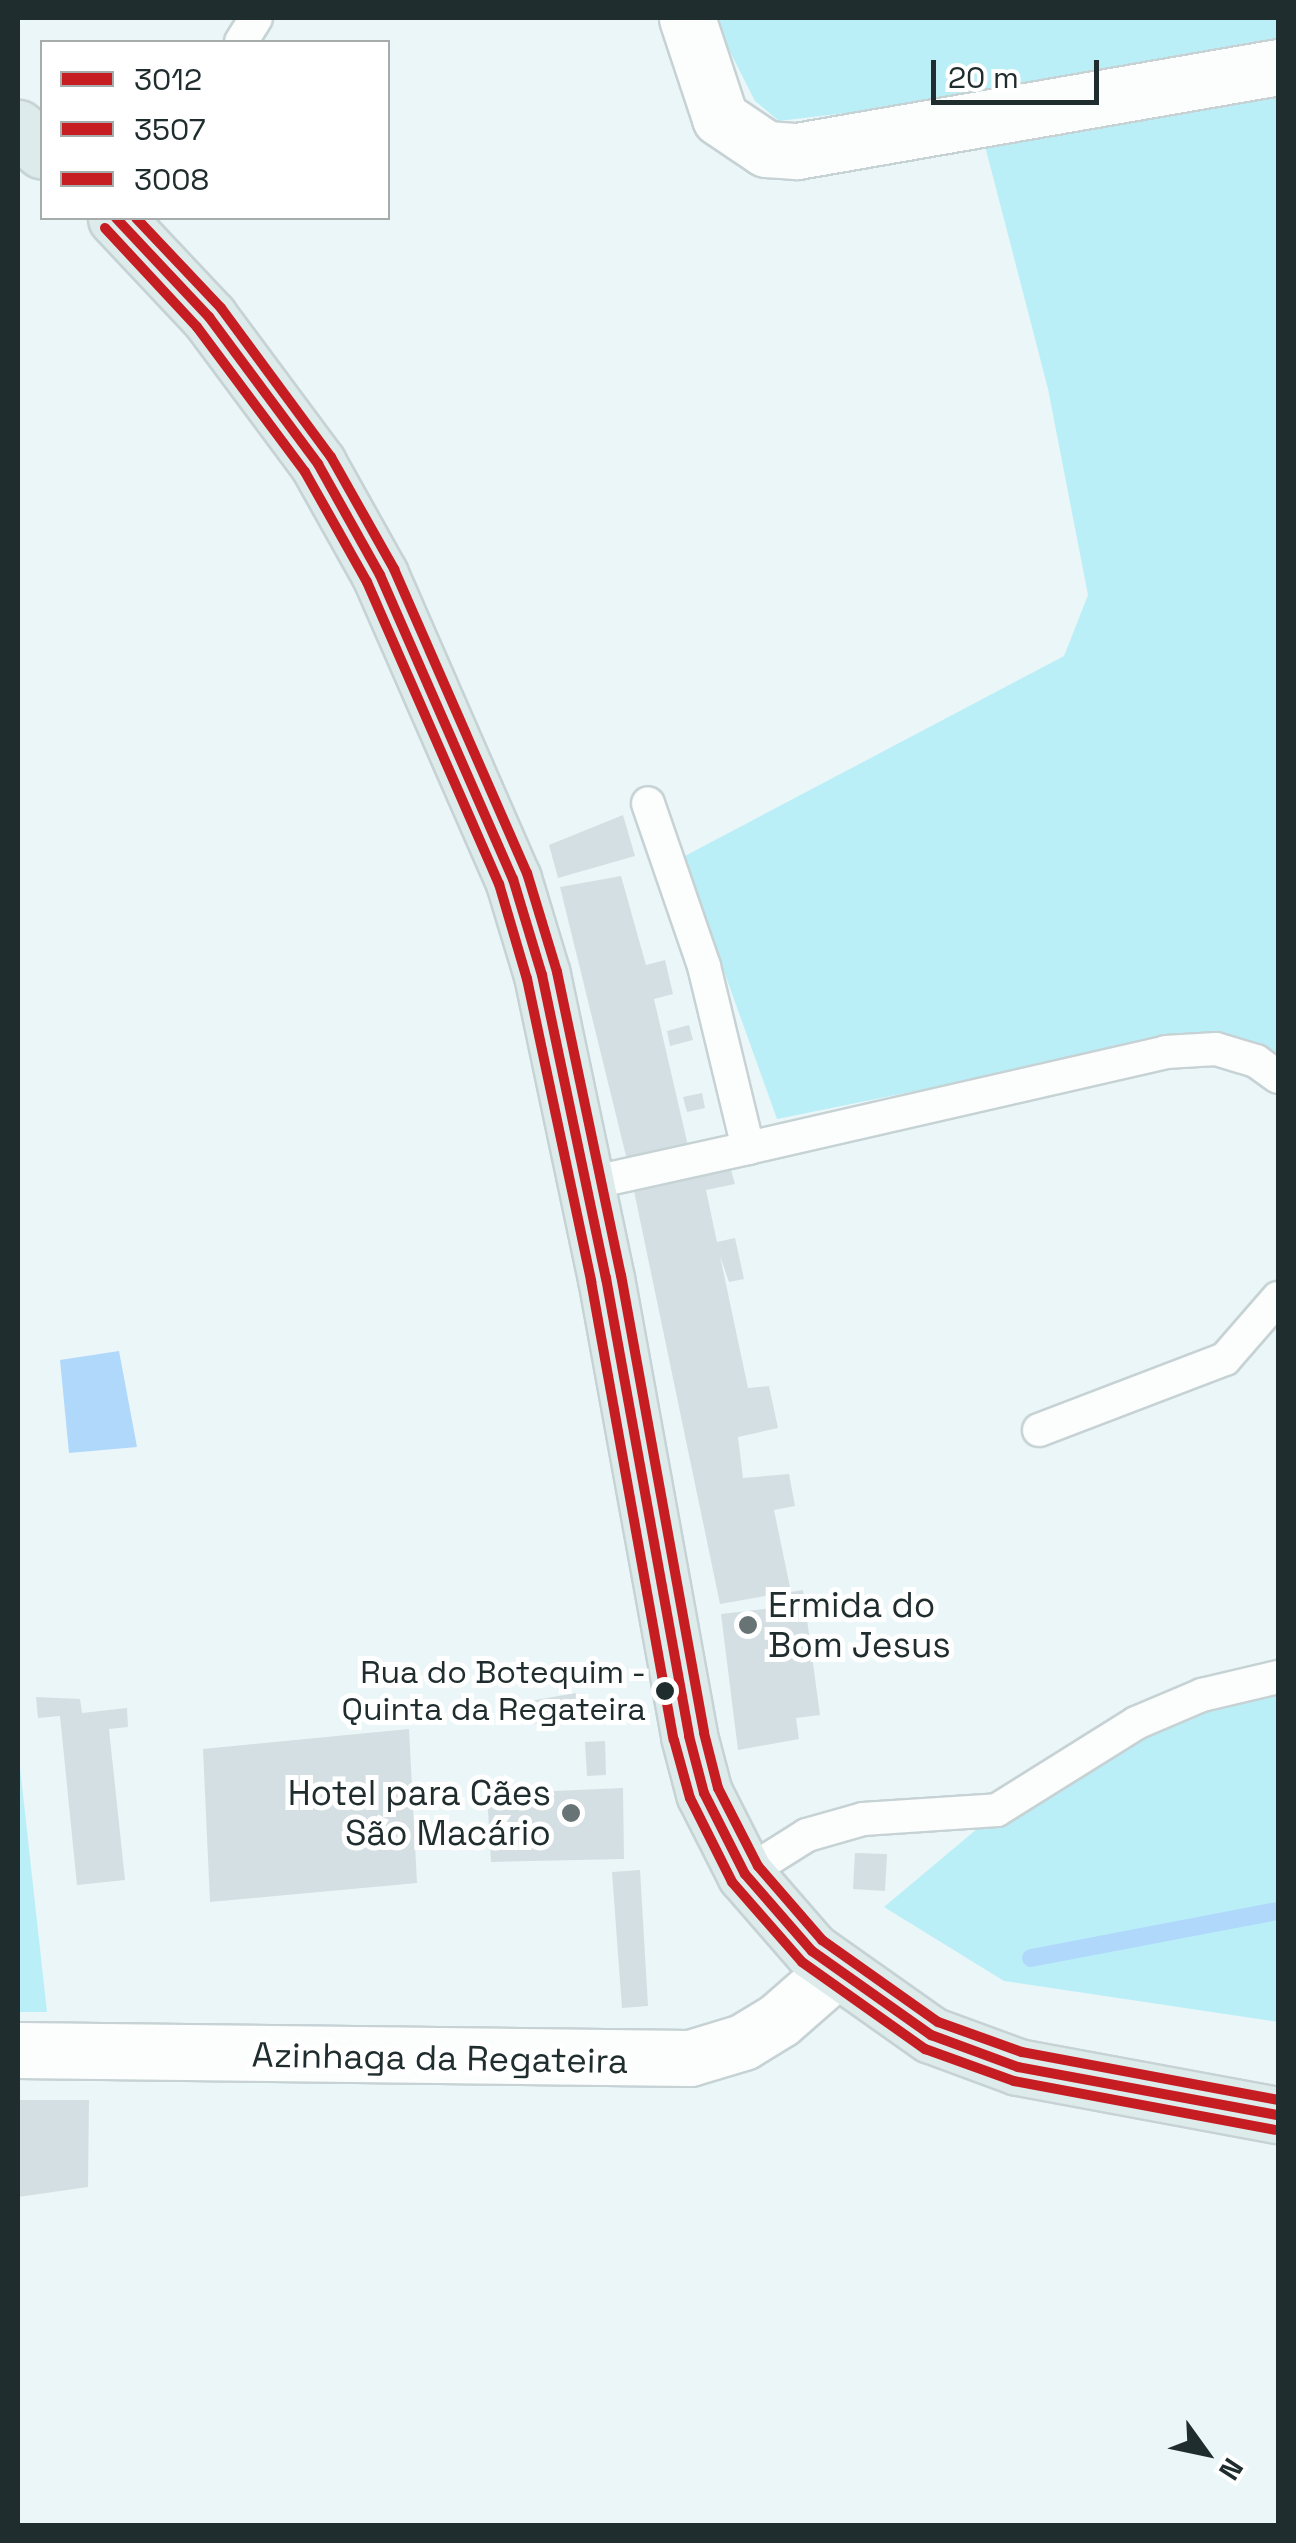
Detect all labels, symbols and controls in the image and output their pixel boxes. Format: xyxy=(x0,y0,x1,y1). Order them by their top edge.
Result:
legend xyxy=(40,40,390,220)
scale bar xyxy=(936,40,1104,102)
text: 20 m xyxy=(948,58,1019,97)
text: 3012 xyxy=(134,60,202,99)
text: 3507 xyxy=(134,110,206,149)
text: 3008 xyxy=(134,160,209,199)
place label: Ermida do Bom Jesus xyxy=(768,1584,951,1666)
marker: Ermida do Bom Jesus xyxy=(737,1614,759,1636)
place label: Rua do Botequim - Quinta da Regateira xyxy=(342,1654,646,1729)
marker: Rua do Botequim - Quinta da Regateira xyxy=(655,1681,675,1701)
place label: Hotel para Cães São Macário xyxy=(288,1772,551,1854)
marker: Hotel para Cães São Macário xyxy=(560,1802,582,1824)
street label: Azinhaga da Regateira xyxy=(251,2034,629,2082)
north arrow xyxy=(1156,2403,1256,2503)
text: N xyxy=(1211,2452,1251,2487)

